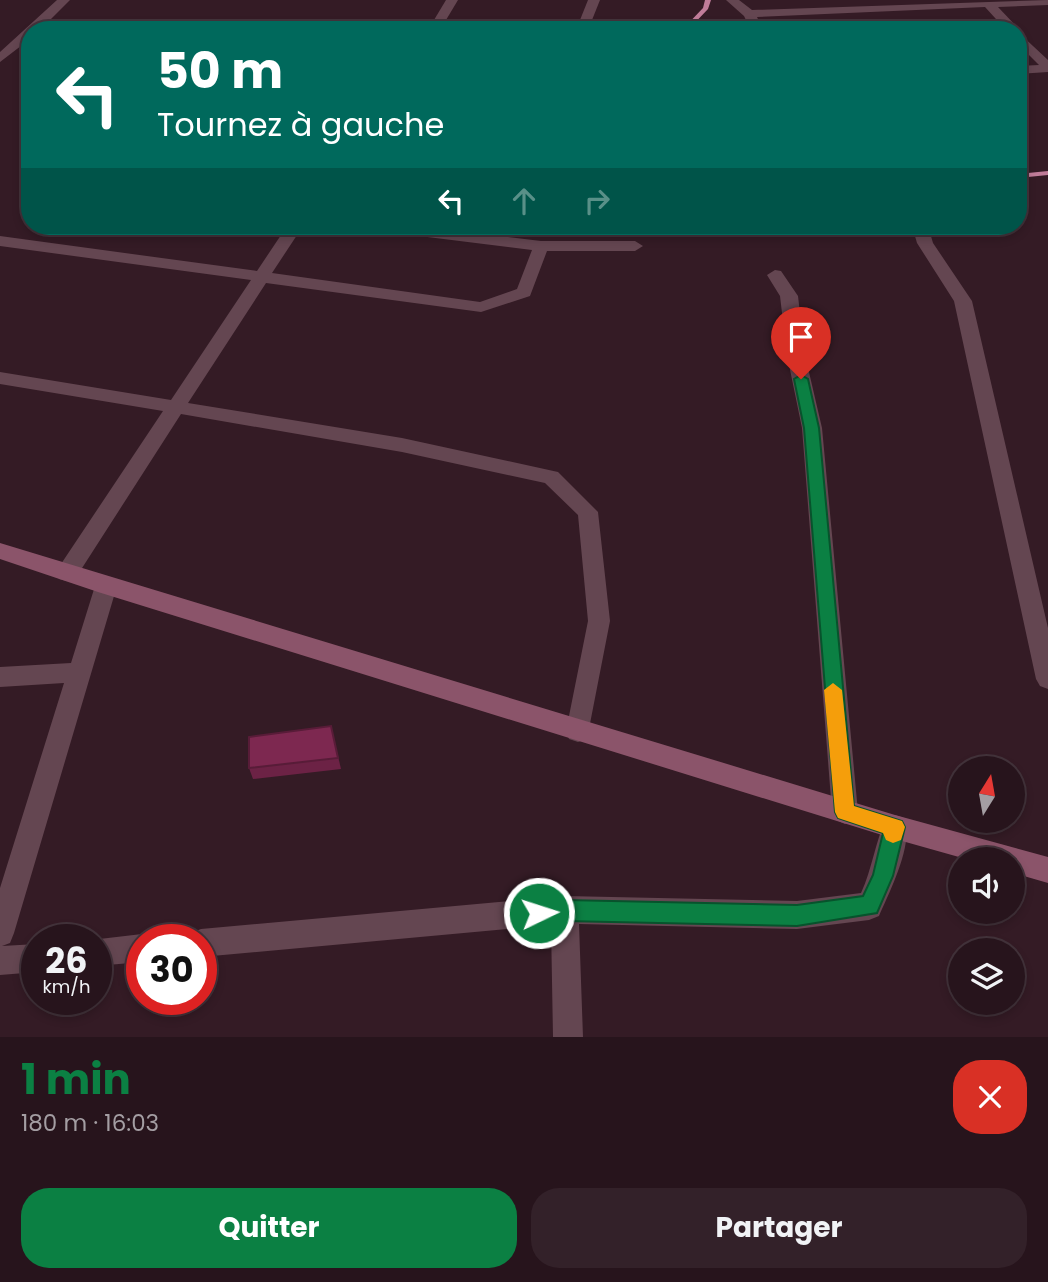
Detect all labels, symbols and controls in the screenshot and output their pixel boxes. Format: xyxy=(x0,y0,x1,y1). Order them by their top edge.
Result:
text: 50 m xyxy=(157,37,283,105)
icon: left xyxy=(42,49,133,140)
text: Tournez à gauche xyxy=(157,102,444,147)
icon: left xyxy=(432,182,470,220)
icon: ahead xyxy=(505,182,543,220)
icon: right xyxy=(578,182,616,220)
pin xyxy=(771,307,831,379)
icon: arrive xyxy=(782,318,820,356)
north arrow xyxy=(948,756,1026,833)
map controls xyxy=(948,756,1025,1015)
button: sound xyxy=(948,847,1025,924)
position arrow xyxy=(502,876,576,950)
speed limit sign: 30 xyxy=(126,924,217,1015)
text: 26 xyxy=(45,936,88,985)
button: layers xyxy=(948,938,1025,1015)
text: km/h xyxy=(43,974,90,999)
text: 1 min xyxy=(21,1050,131,1109)
button: close xyxy=(953,1060,1027,1134)
text: 180 m · 16:03 xyxy=(21,1107,159,1139)
button: Quitter xyxy=(21,1188,517,1268)
button: Partager xyxy=(531,1188,1027,1268)

